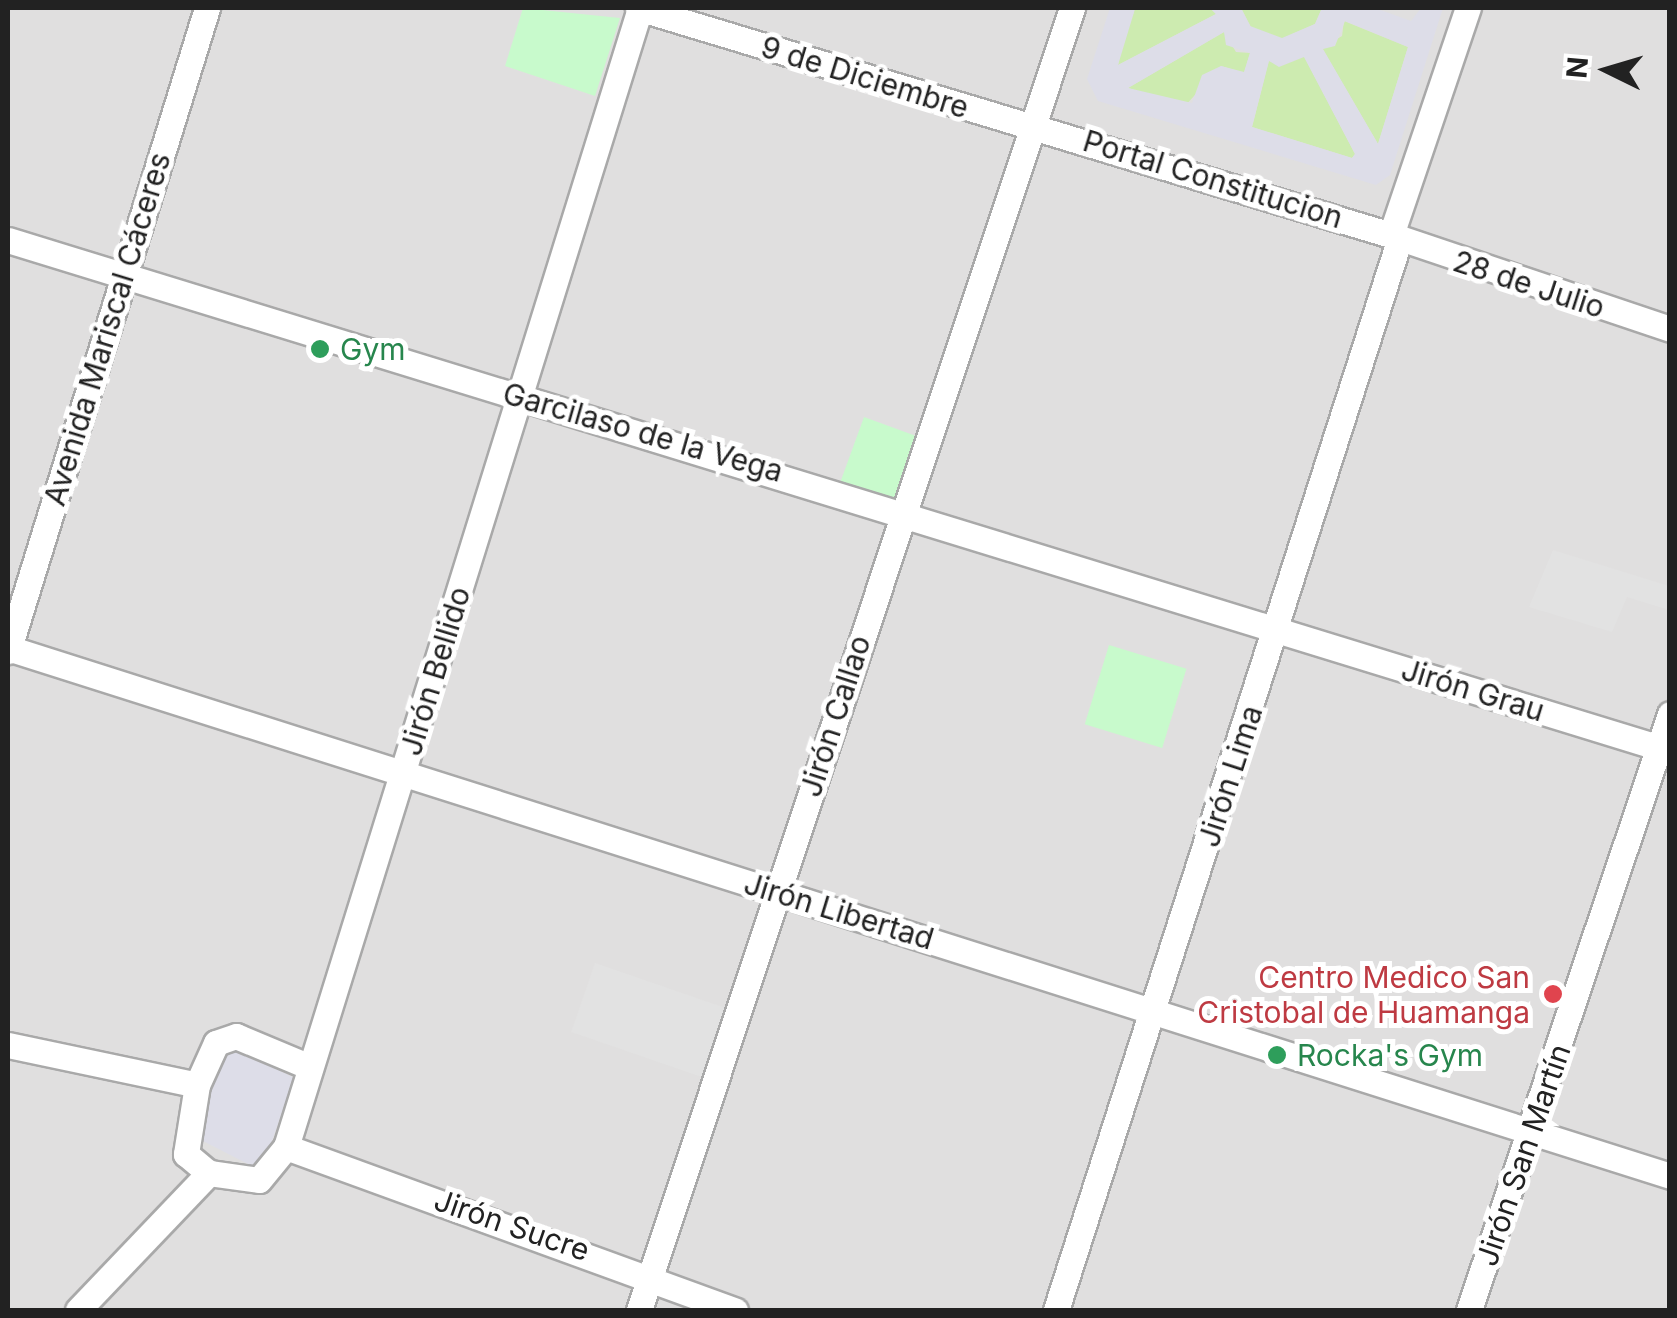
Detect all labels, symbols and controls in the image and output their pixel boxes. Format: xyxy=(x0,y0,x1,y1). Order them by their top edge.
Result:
north arrow xyxy=(1557,20,1657,120)
street label: 9 de Diciembre xyxy=(757,28,973,126)
text: N xyxy=(1559,55,1595,79)
street label: Portal Constitucion xyxy=(1079,122,1347,236)
street label: Avenida Mariscal Cáceres xyxy=(36,148,178,510)
street label: 28 de Julio xyxy=(1449,243,1609,325)
place label: Gym xyxy=(340,331,406,367)
marker: Gym xyxy=(309,338,331,360)
street label: Garcilaso de la Vega xyxy=(499,375,787,489)
street label: Jirón Bellido xyxy=(392,582,478,760)
street label: Jirón Callao xyxy=(792,631,878,801)
street label: Jirón Grau xyxy=(1397,651,1549,729)
street label: Jirón Lima xyxy=(1190,701,1270,851)
street label: Jirón Libertad xyxy=(740,865,938,957)
place label: Centro Medico San Cristobal de Huamanga xyxy=(1197,959,1530,1030)
marker: Centro Medico San Cristobal de Huamanga xyxy=(1540,981,1566,1007)
place label: Rocka's Gym xyxy=(1297,1037,1483,1073)
street label: Jirón San Martín xyxy=(1468,1039,1578,1271)
marker: Rocka's Gym xyxy=(1266,1044,1288,1066)
street label: Jirón Sucre xyxy=(430,1182,594,1268)

